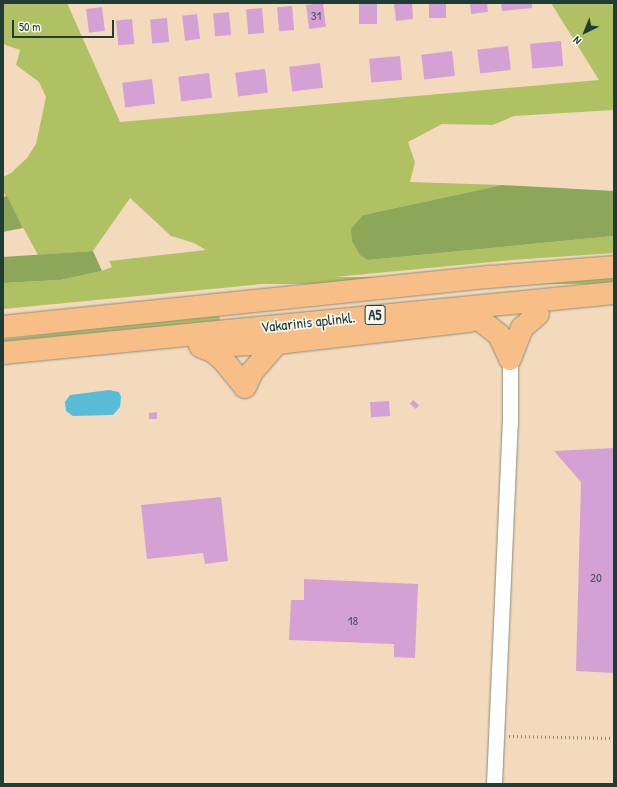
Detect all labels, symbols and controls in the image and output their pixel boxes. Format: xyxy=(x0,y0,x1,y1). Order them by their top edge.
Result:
house number: 31 xyxy=(311,7,321,23)
scale bar xyxy=(14,12,116,38)
north arrow xyxy=(565,12,605,52)
text: 50 m xyxy=(19,18,40,35)
text: N xyxy=(570,34,584,48)
road number: A5 xyxy=(364,303,386,327)
street label: Vakarinis aplinkl. xyxy=(260,308,356,336)
house number: 20 xyxy=(590,569,602,585)
house number: 18 xyxy=(348,612,358,628)

